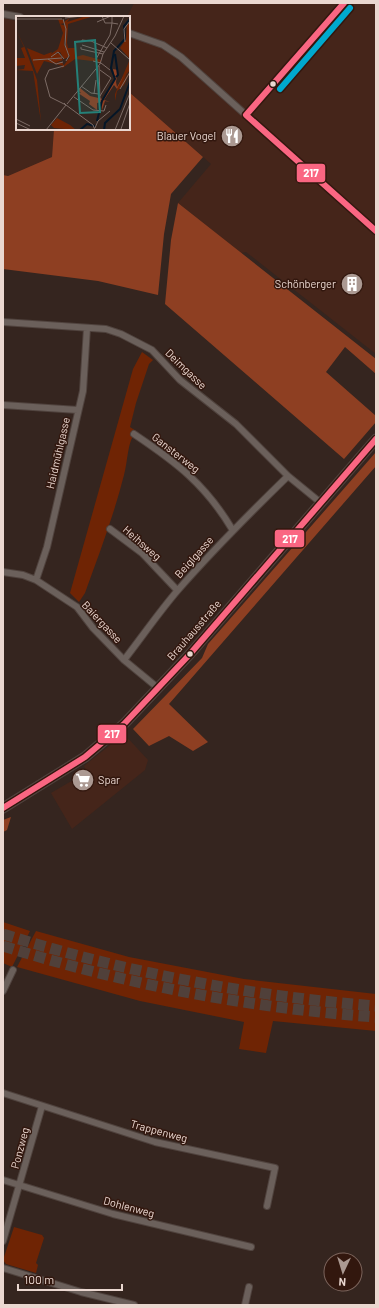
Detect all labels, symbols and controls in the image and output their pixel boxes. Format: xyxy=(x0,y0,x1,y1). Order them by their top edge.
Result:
inset map xyxy=(16,16,130,130)
unlabelled marker xyxy=(268,79,278,89)
restaurant icon: Blauer Vogel xyxy=(219,123,245,149)
place label: Blauer Vogel xyxy=(157,129,216,142)
line badge: 217 xyxy=(296,163,326,183)
text: 217 xyxy=(303,166,319,179)
building icon: Schönberger xyxy=(339,271,365,297)
place label: Schönberger xyxy=(275,277,336,290)
street label: Deimgasse xyxy=(163,346,210,392)
street label: Haidmühlgasse xyxy=(43,416,72,490)
street label: Gansterweg xyxy=(150,430,203,475)
street label: Heihsweg xyxy=(121,523,164,563)
line badge: 217 xyxy=(274,529,305,548)
text: 217 xyxy=(282,532,298,545)
street label: Beiglgasse xyxy=(171,533,216,580)
street label: Brauhausstraße xyxy=(164,597,223,663)
street label: Baiergasse xyxy=(80,598,125,645)
unlabelled marker xyxy=(185,649,195,659)
line badge: 217 xyxy=(97,724,127,744)
text: 217 xyxy=(104,727,120,740)
supermarket icon: Spar xyxy=(70,767,96,793)
place label: Spar xyxy=(98,773,120,786)
street label: Trappenweg xyxy=(129,1117,189,1144)
street label: Ponzweg xyxy=(8,1125,31,1170)
street label: Dohlenweg xyxy=(102,1193,156,1220)
north arrow xyxy=(323,1252,363,1292)
scale bar xyxy=(18,1266,122,1292)
text: 100 m xyxy=(24,1272,54,1286)
text: N xyxy=(338,1276,346,1289)

